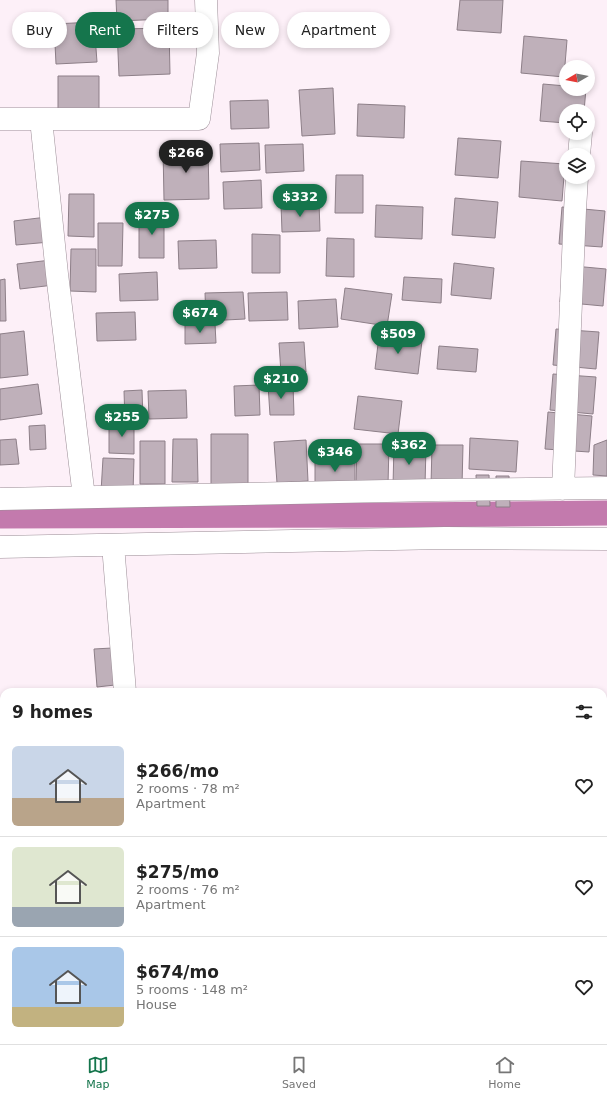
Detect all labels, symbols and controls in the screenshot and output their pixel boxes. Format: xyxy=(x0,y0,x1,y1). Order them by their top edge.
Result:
chip: Buy xyxy=(12,12,67,48)
chip: Rent xyxy=(75,12,135,48)
chip: Filters xyxy=(143,12,213,48)
chip: New xyxy=(221,12,279,48)
chip: Apartment xyxy=(287,12,390,48)
north arrow xyxy=(559,60,595,96)
map controls xyxy=(559,60,595,184)
button: locate xyxy=(559,104,595,140)
pin: $266 xyxy=(162,140,210,174)
text: $266 xyxy=(168,145,204,160)
button: layers xyxy=(559,148,595,184)
pin: $332 xyxy=(276,184,324,218)
text: $332 xyxy=(282,189,318,204)
pin: $275 xyxy=(128,202,176,236)
text: $275 xyxy=(134,207,170,222)
pin: $674 xyxy=(176,300,224,334)
text: $674 xyxy=(182,305,218,320)
pin: $509 xyxy=(374,321,422,355)
text: $509 xyxy=(380,326,416,341)
pin: $210 xyxy=(257,366,305,400)
text: $210 xyxy=(263,371,299,386)
pin: $255 xyxy=(98,404,146,438)
text: $255 xyxy=(104,409,140,424)
pin: $362 xyxy=(385,432,433,466)
text: $362 xyxy=(391,437,427,452)
pin: $346 xyxy=(311,439,359,473)
text: $346 xyxy=(317,444,353,459)
icon: filters xyxy=(573,701,595,723)
text: 9 homes xyxy=(12,702,93,722)
text: $266/mo xyxy=(136,761,219,781)
icon: home xyxy=(44,762,92,810)
icon: heart xyxy=(573,775,595,797)
text: 2 rooms · 78 m² xyxy=(136,781,240,796)
text: Apartment xyxy=(136,796,206,811)
text: $275/mo xyxy=(136,862,219,882)
icon: home xyxy=(44,863,92,911)
icon: heart xyxy=(573,876,595,898)
text: 2 rooms · 76 m² xyxy=(136,882,240,897)
text: Apartment xyxy=(136,897,206,912)
text: $674/mo xyxy=(136,962,219,982)
icon: home xyxy=(44,963,92,1011)
icon: heart xyxy=(573,976,595,998)
text: 5 rooms · 148 m² xyxy=(136,982,248,997)
text: House xyxy=(136,997,177,1012)
tab: Map xyxy=(86,1054,109,1091)
tab: Saved xyxy=(282,1054,316,1091)
tab: Home xyxy=(488,1054,521,1091)

